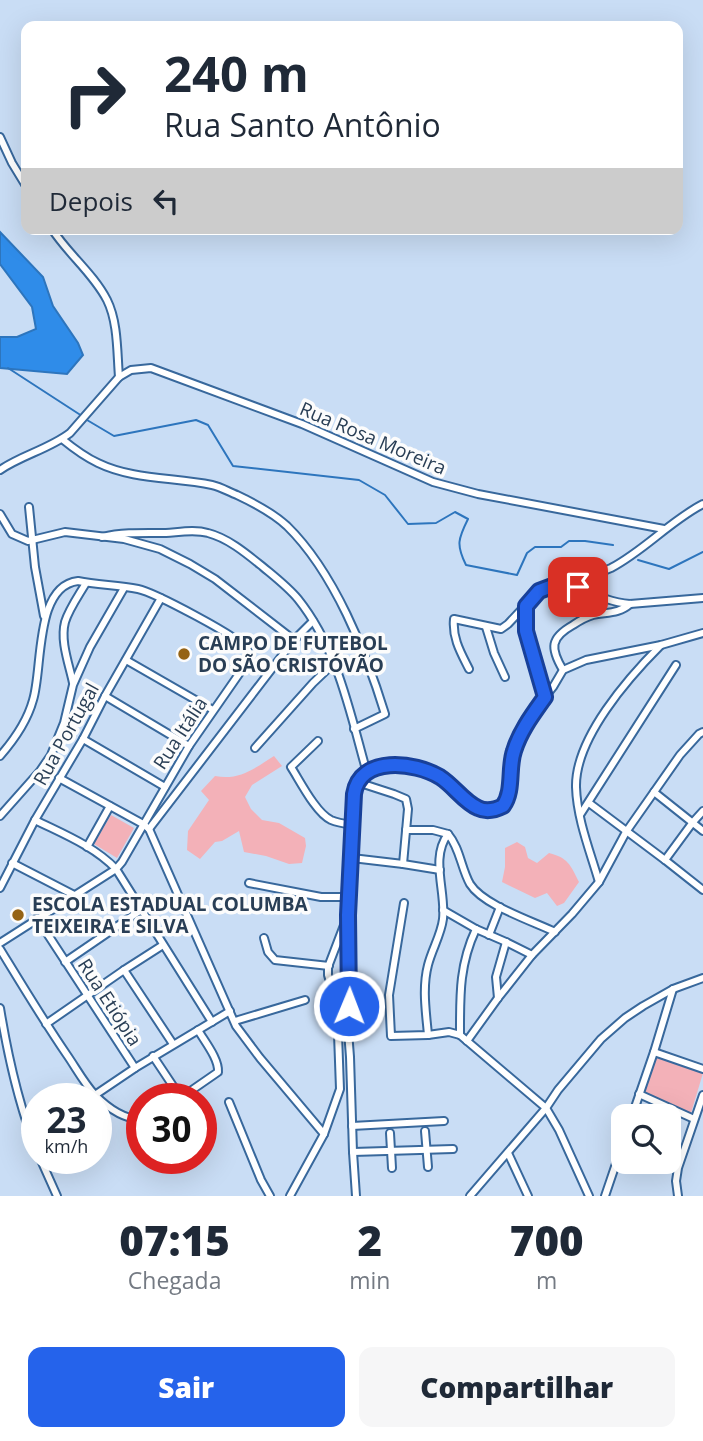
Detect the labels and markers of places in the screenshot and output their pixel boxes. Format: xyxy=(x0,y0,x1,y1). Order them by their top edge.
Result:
pin xyxy=(548,557,608,617)
place label: CAMPO DE FUTEBOL DO SÃO CRISTÓVÃO xyxy=(198,630,388,678)
marker: CAMPO DE FUTEBOL DO SÃO CRISTÓVÃO xyxy=(176,646,192,662)
place label: ESCOLA ESTADUAL COLUMBA TEIXEIRA E SILVA xyxy=(32,891,309,939)
marker: ESCOLA ESTADUAL COLUMBA TEIXEIRA E SILVA xyxy=(10,907,26,923)

